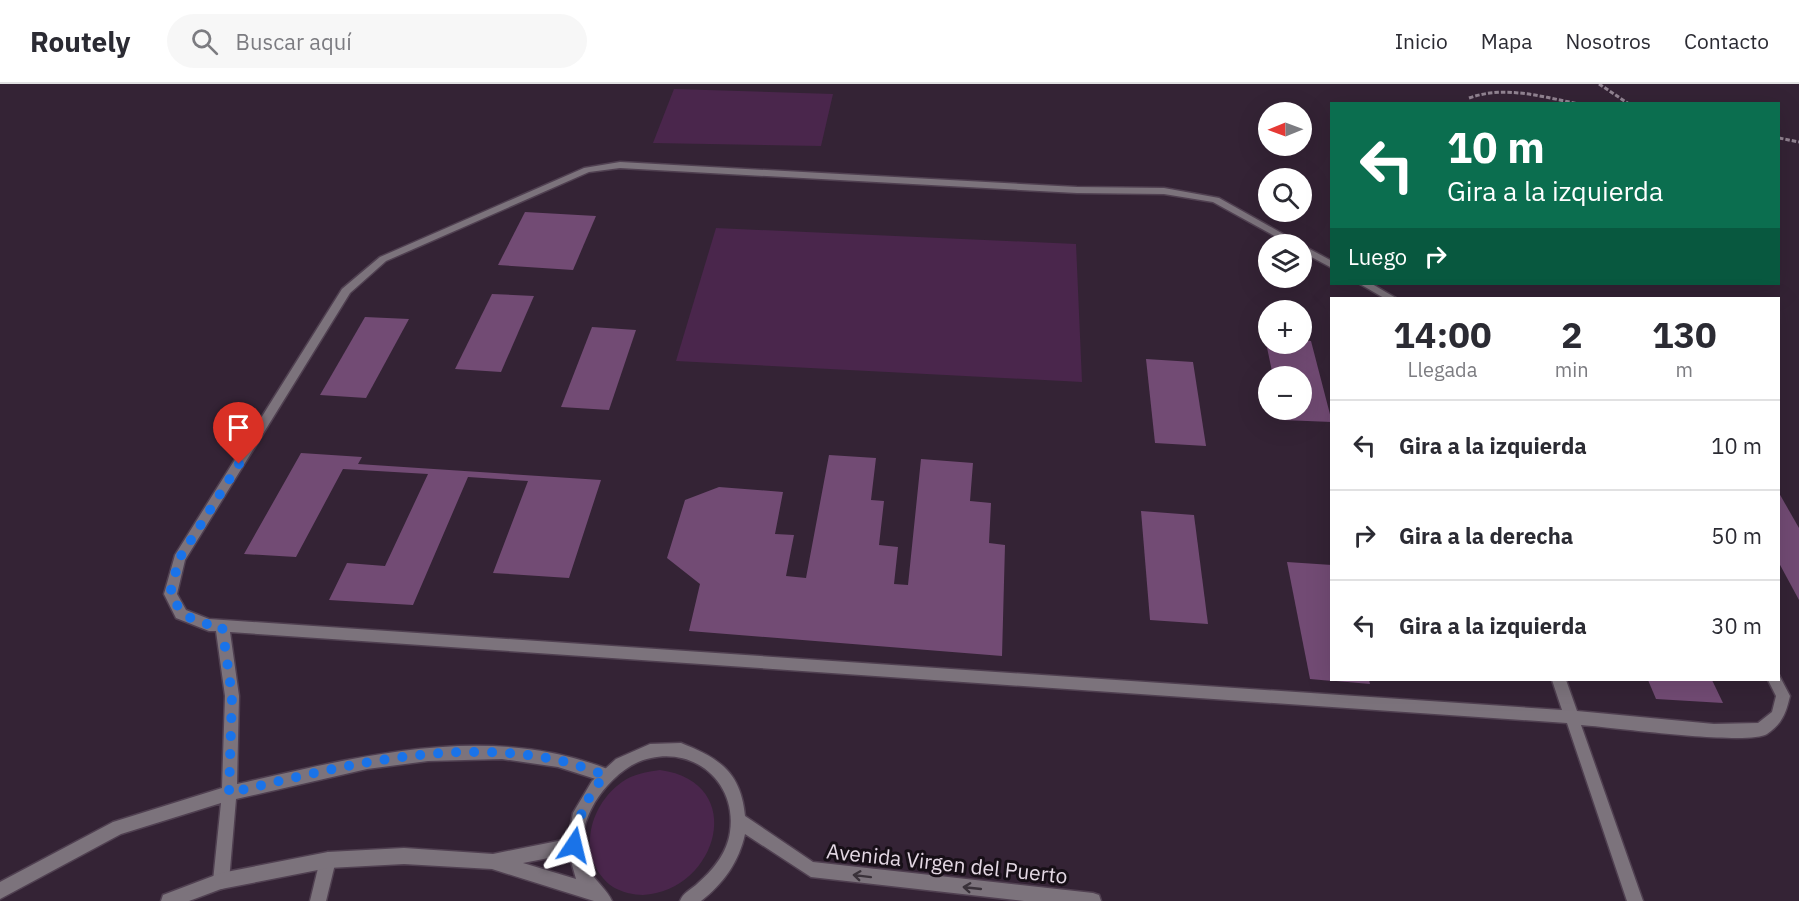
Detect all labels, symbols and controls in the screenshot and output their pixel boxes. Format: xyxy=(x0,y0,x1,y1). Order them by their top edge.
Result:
search box xyxy=(167,14,587,68)
text: Routely xyxy=(30,23,131,60)
icon: search xyxy=(188,25,221,58)
text: Buscar aquí xyxy=(236,27,352,56)
text: Inicio xyxy=(1395,27,1448,55)
text: Mapa xyxy=(1481,27,1533,55)
text: Nosotros xyxy=(1566,27,1651,55)
text: Contacto xyxy=(1684,27,1769,55)
north arrow xyxy=(1258,102,1312,156)
map controls xyxy=(1258,102,1312,420)
text: 10 m xyxy=(1447,120,1545,175)
icon: left xyxy=(1348,126,1426,204)
button: search xyxy=(1258,168,1312,222)
text: Gira a la izquierda xyxy=(1447,173,1663,208)
button: layers xyxy=(1258,234,1312,288)
icon: right xyxy=(1419,240,1452,273)
text: Luego xyxy=(1348,242,1407,271)
button: + xyxy=(1258,300,1312,354)
text: 14:00 xyxy=(1393,311,1492,358)
text: 2 xyxy=(1561,311,1583,358)
text: 130 xyxy=(1652,311,1717,358)
text: Llegada xyxy=(1407,356,1477,383)
text: min xyxy=(1555,356,1589,383)
text: m xyxy=(1676,356,1693,383)
button: − xyxy=(1258,366,1312,420)
pin xyxy=(213,402,264,464)
icon: arrive xyxy=(222,411,255,444)
icon: left xyxy=(1348,429,1381,462)
text: Gira a la izquierda xyxy=(1399,431,1587,460)
text: 10 m xyxy=(1711,431,1762,460)
icon: right xyxy=(1348,519,1381,552)
text: Gira a la derecha xyxy=(1399,521,1573,550)
text: 50 m xyxy=(1711,521,1762,550)
icon: left xyxy=(1348,609,1381,642)
text: Gira a la izquierda xyxy=(1399,611,1587,640)
text: 30 m xyxy=(1711,611,1762,640)
position arrow xyxy=(542,813,606,877)
street label: Avenida Virgen del Puerto xyxy=(825,836,1069,890)
one-way arrow xyxy=(853,870,873,881)
one-way arrow xyxy=(962,883,982,894)

